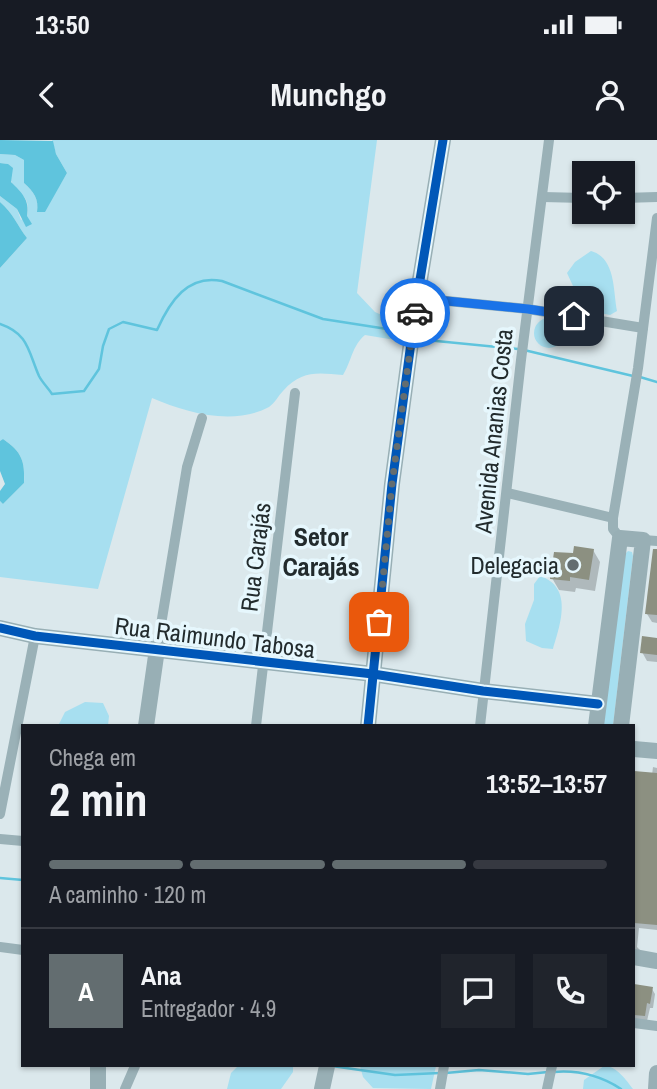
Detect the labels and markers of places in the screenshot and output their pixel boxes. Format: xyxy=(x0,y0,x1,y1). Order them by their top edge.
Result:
pin xyxy=(544,286,604,346)
place label: Delegacia xyxy=(470,549,559,581)
marker: Delegacia xyxy=(565,557,581,573)
pin xyxy=(349,592,409,652)

